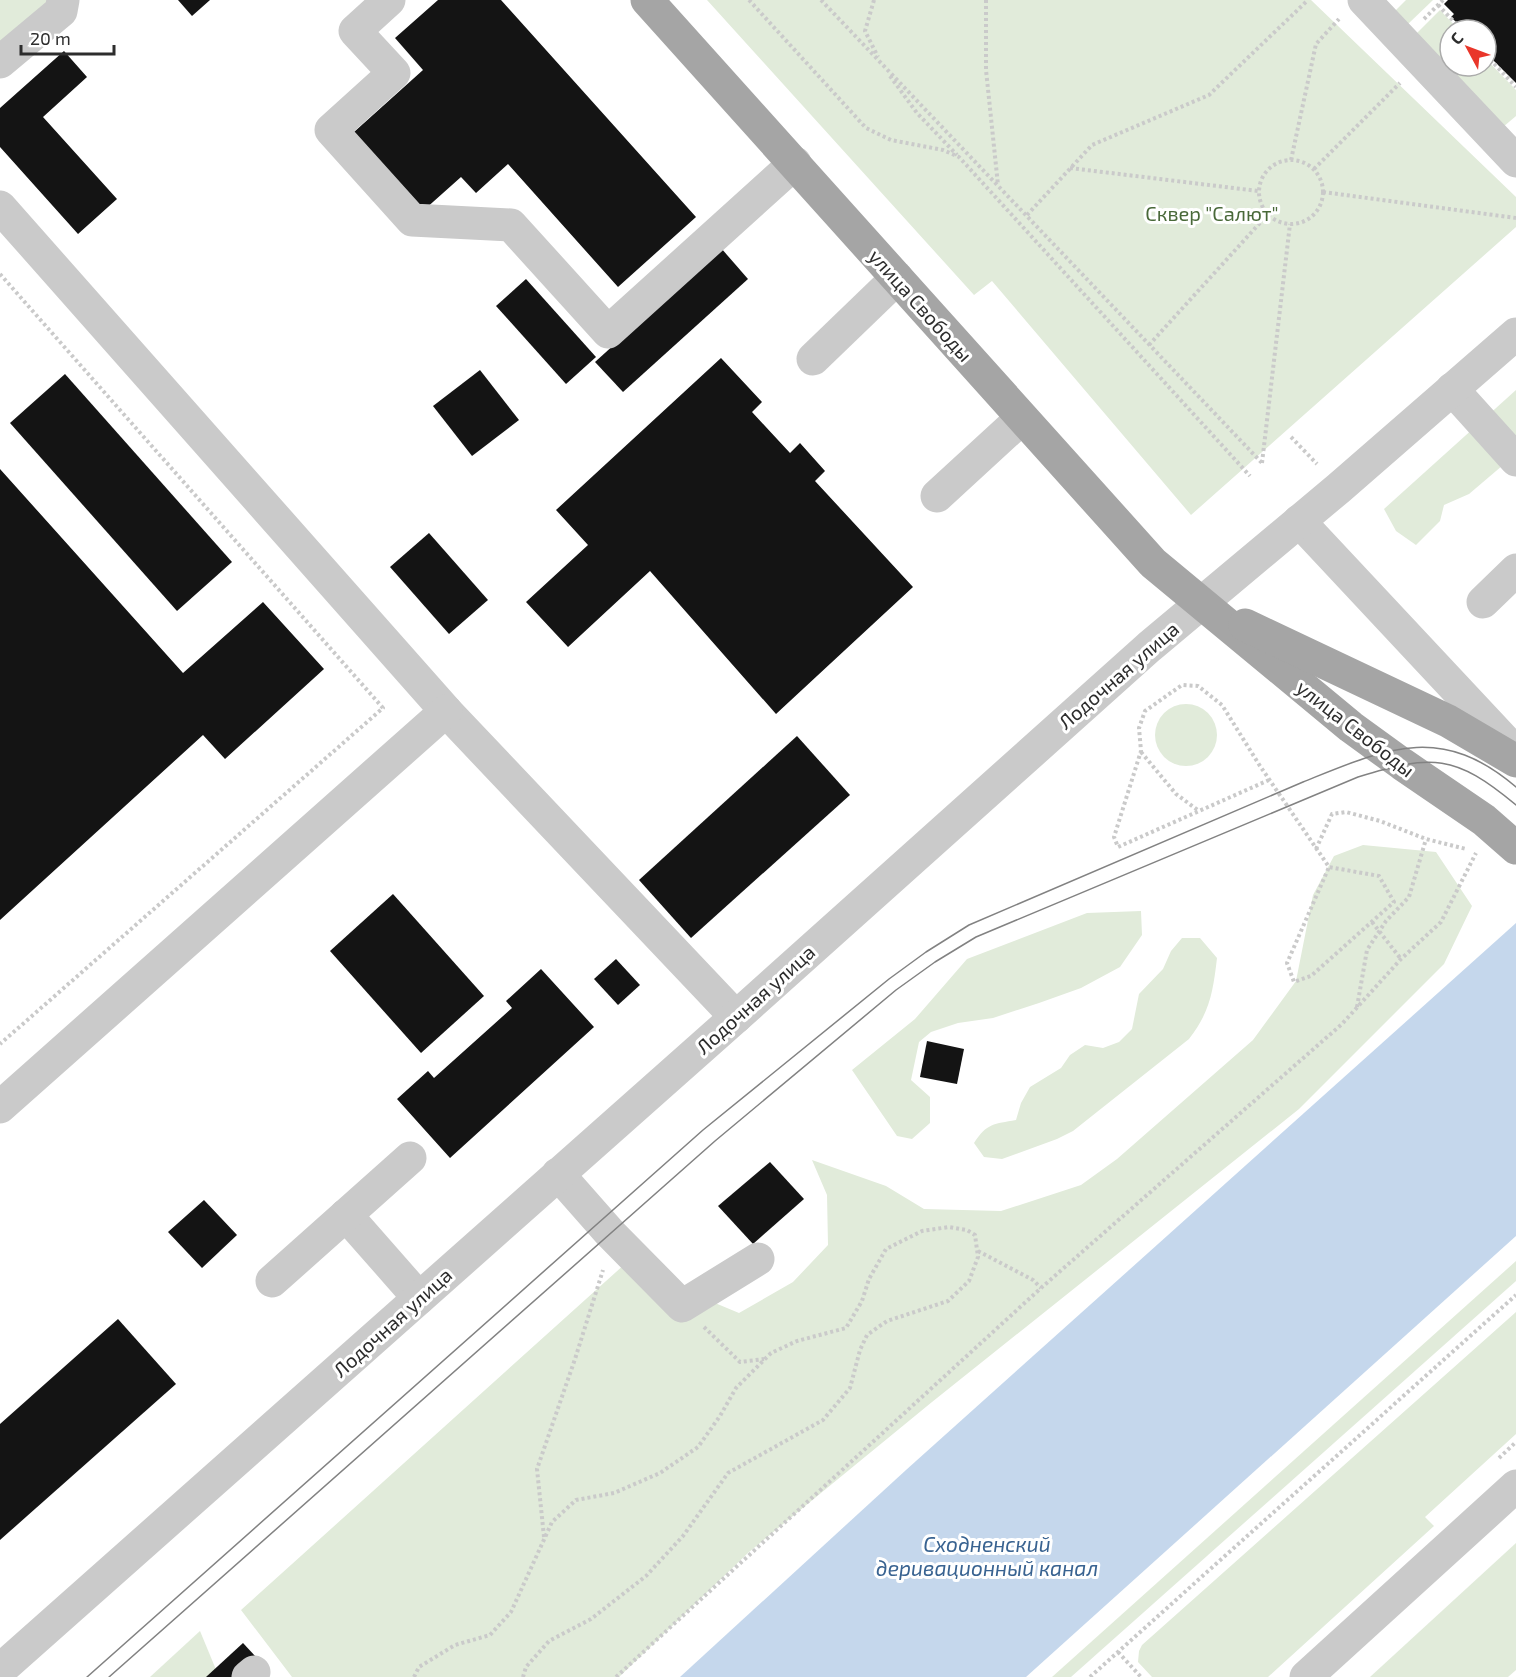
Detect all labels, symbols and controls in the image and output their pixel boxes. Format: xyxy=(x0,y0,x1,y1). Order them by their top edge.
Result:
scale bar xyxy=(21,18,114,56)
north arrow xyxy=(1438,18,1498,78)
text: 20 m xyxy=(30,27,71,49)
text: С xyxy=(1446,28,1467,48)
park label: Сквер "Салют" xyxy=(1145,201,1279,225)
street label: улица Свободы xyxy=(863,244,978,367)
street label: Лодочная улица xyxy=(1053,616,1184,735)
street label: улица Свободы xyxy=(1292,675,1420,782)
street label: Лодочная улица xyxy=(691,939,820,1059)
street label: Лодочная улица xyxy=(328,1262,457,1382)
water label: Сходненский деривационный канал xyxy=(876,1531,1098,1580)

